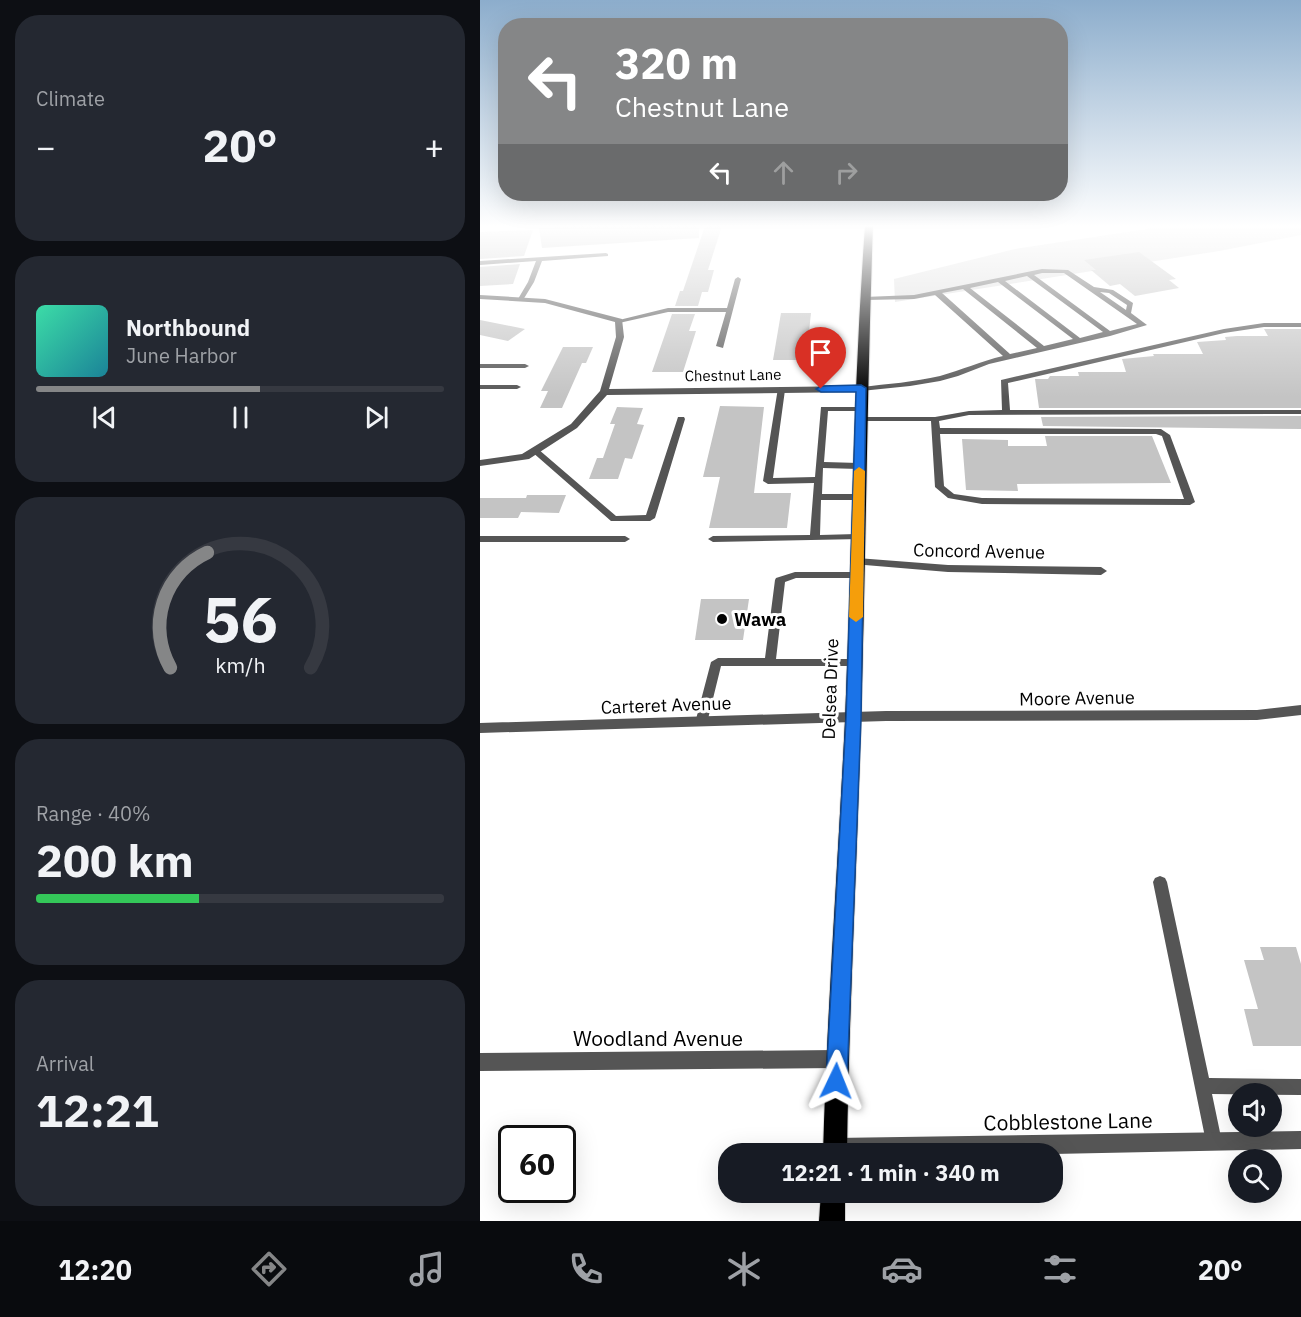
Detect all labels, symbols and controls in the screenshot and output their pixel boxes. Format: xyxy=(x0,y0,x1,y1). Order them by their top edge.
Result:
text: 320 m xyxy=(615,36,738,91)
icon: left xyxy=(516,42,594,120)
text: Climate xyxy=(36,85,105,112)
text: Chestnut Lane xyxy=(615,89,789,124)
text: 20° xyxy=(202,116,278,174)
text: − xyxy=(36,125,56,168)
text: + xyxy=(424,125,444,168)
icon: left xyxy=(704,156,737,189)
icon: ahead xyxy=(767,156,800,189)
icon: right xyxy=(830,156,863,189)
text: Northbound xyxy=(126,313,250,342)
pin xyxy=(795,327,846,389)
icon: arrive xyxy=(804,336,837,369)
text: June Harbor xyxy=(126,342,237,369)
street label: Chestnut Lane xyxy=(685,365,781,385)
icon: previous xyxy=(88,401,121,434)
icon: pause xyxy=(224,401,257,434)
icon: next xyxy=(360,401,393,434)
street label: Concord Avenue xyxy=(913,538,1045,564)
text: 56 xyxy=(203,578,277,659)
place label: Wawa xyxy=(734,608,786,631)
marker: Wawa xyxy=(715,612,729,626)
street label: Delsea Drive xyxy=(817,638,843,740)
text: km/h xyxy=(215,651,265,679)
street label: Moore Avenue xyxy=(1019,685,1135,711)
street label: Carteret Avenue xyxy=(600,691,732,719)
text: Range · 40% xyxy=(36,800,151,827)
text: 200 km xyxy=(36,831,194,889)
street label: Woodland Avenue xyxy=(573,1024,743,1052)
position arrow xyxy=(804,1049,868,1113)
text: Arrival xyxy=(36,1050,94,1077)
text: 12:21 xyxy=(36,1081,159,1139)
map controls xyxy=(1228,1083,1282,1203)
button: sound xyxy=(1228,1083,1282,1137)
street label: Cobblestone Lane xyxy=(983,1106,1153,1136)
speed limit sign: 60 xyxy=(498,1125,576,1203)
button: search xyxy=(1228,1149,1282,1203)
text: 12:21 · 1 min · 340 m xyxy=(781,1158,1000,1187)
icon: directions xyxy=(248,1248,290,1290)
icon: music xyxy=(406,1248,448,1290)
icon: phone xyxy=(565,1248,607,1290)
icon: climate xyxy=(723,1248,765,1290)
icon: car xyxy=(881,1248,923,1290)
icon: filters xyxy=(1039,1248,1081,1290)
text: 12:20 xyxy=(58,1252,132,1287)
text: 20° xyxy=(1198,1252,1243,1287)

